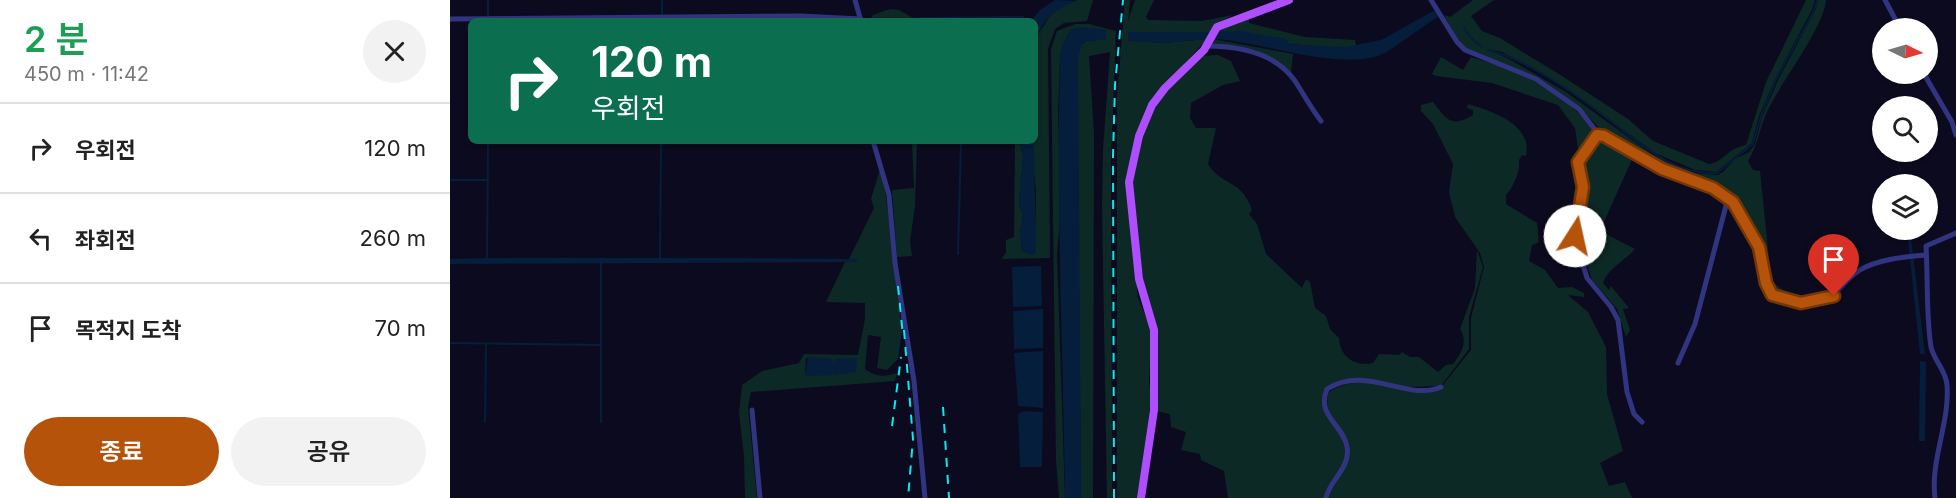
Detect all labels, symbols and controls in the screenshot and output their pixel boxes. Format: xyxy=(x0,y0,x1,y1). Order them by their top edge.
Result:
text: 2 분 xyxy=(24,17,89,61)
north arrow xyxy=(1872,18,1938,84)
map controls xyxy=(1872,18,1938,240)
button: close xyxy=(363,20,426,83)
text: 120 m xyxy=(591,36,712,87)
icon: right xyxy=(492,42,570,120)
text: 450 m · 11:42 xyxy=(24,62,149,86)
text: 우회전 xyxy=(591,92,666,125)
button: search xyxy=(1872,96,1938,162)
icon: right xyxy=(24,132,57,165)
text: 120 m xyxy=(364,135,426,161)
text: 우회전 xyxy=(75,137,136,163)
button: layers xyxy=(1872,174,1938,240)
position arrow xyxy=(1543,204,1607,268)
icon: left xyxy=(24,222,57,255)
text: 260 m xyxy=(360,225,426,251)
text: 좌회전 xyxy=(75,227,136,253)
pin xyxy=(1808,234,1859,296)
icon: arrive xyxy=(1817,243,1850,276)
icon: arrive xyxy=(24,312,57,345)
text: 70 m xyxy=(375,315,426,341)
text: 목적지 도착 xyxy=(75,317,181,343)
button: 종료 xyxy=(24,417,219,486)
button: 공유 xyxy=(231,417,426,486)

